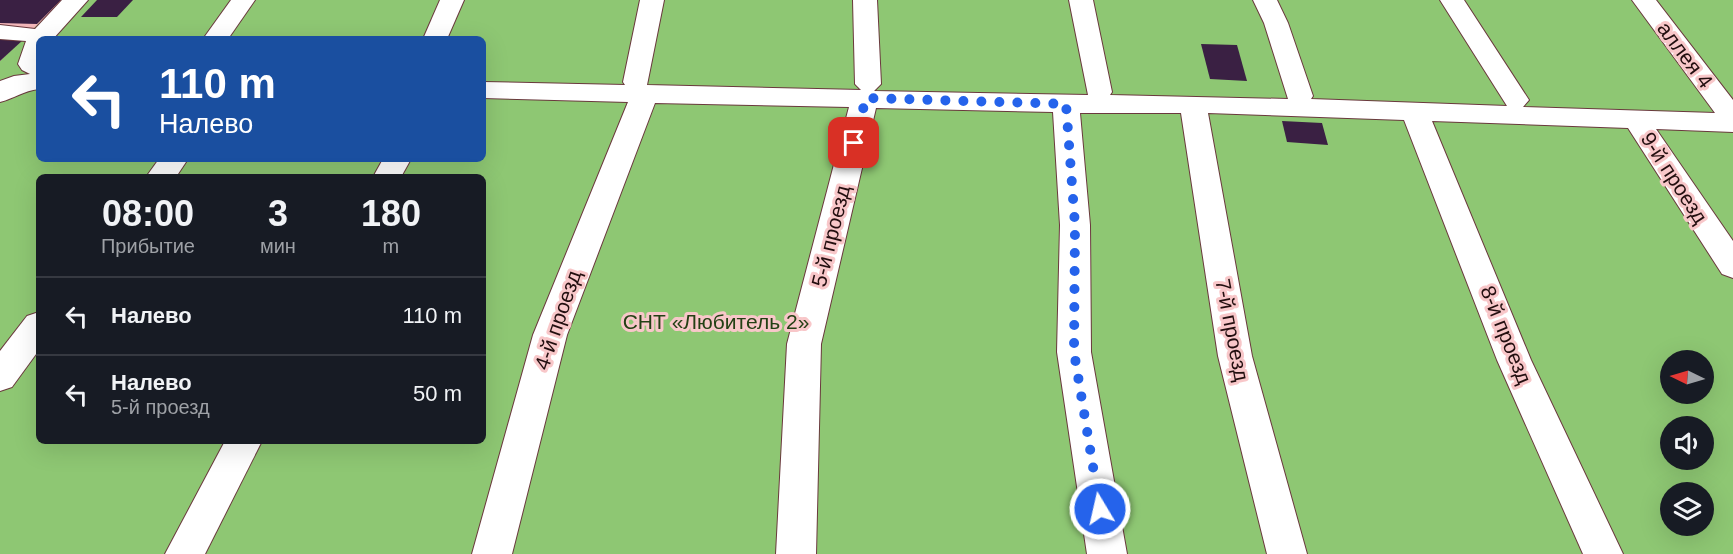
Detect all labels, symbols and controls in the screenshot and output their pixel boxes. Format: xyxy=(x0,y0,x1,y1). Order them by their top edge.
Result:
street label: аллея 4 xyxy=(1653,17,1718,93)
icon: left xyxy=(60,60,138,138)
text: 110 m xyxy=(159,60,276,107)
text: Налево xyxy=(159,109,253,139)
pin xyxy=(828,117,879,168)
icon: arrive xyxy=(837,126,870,159)
street label: 9-й проезд xyxy=(1637,128,1712,227)
street label: 5-й проезд xyxy=(807,183,854,289)
text: 08:00 xyxy=(102,193,194,234)
text: 3 xyxy=(268,193,288,234)
text: 180 xyxy=(361,193,421,234)
text: Прибытие xyxy=(101,235,195,257)
text: мин xyxy=(260,235,296,257)
text: m xyxy=(383,235,399,257)
street label: 4-й проезд xyxy=(530,267,585,373)
street label: 7-й проезд xyxy=(1211,277,1254,383)
street label: 8-й проезд xyxy=(1476,282,1537,387)
icon: left xyxy=(60,300,93,333)
text: Налево xyxy=(111,303,192,328)
text: 110 m xyxy=(402,303,462,328)
park label: СНТ «Любитель 2» xyxy=(623,310,809,333)
north arrow xyxy=(1660,350,1714,404)
map controls xyxy=(1660,350,1714,536)
text: Налево xyxy=(111,370,192,395)
icon: left xyxy=(60,378,93,411)
text: 50 m xyxy=(413,381,462,406)
text: 5-й проезд xyxy=(111,396,210,418)
button: sound xyxy=(1660,416,1714,470)
position arrow xyxy=(1068,477,1132,541)
button: layers xyxy=(1660,482,1714,536)

